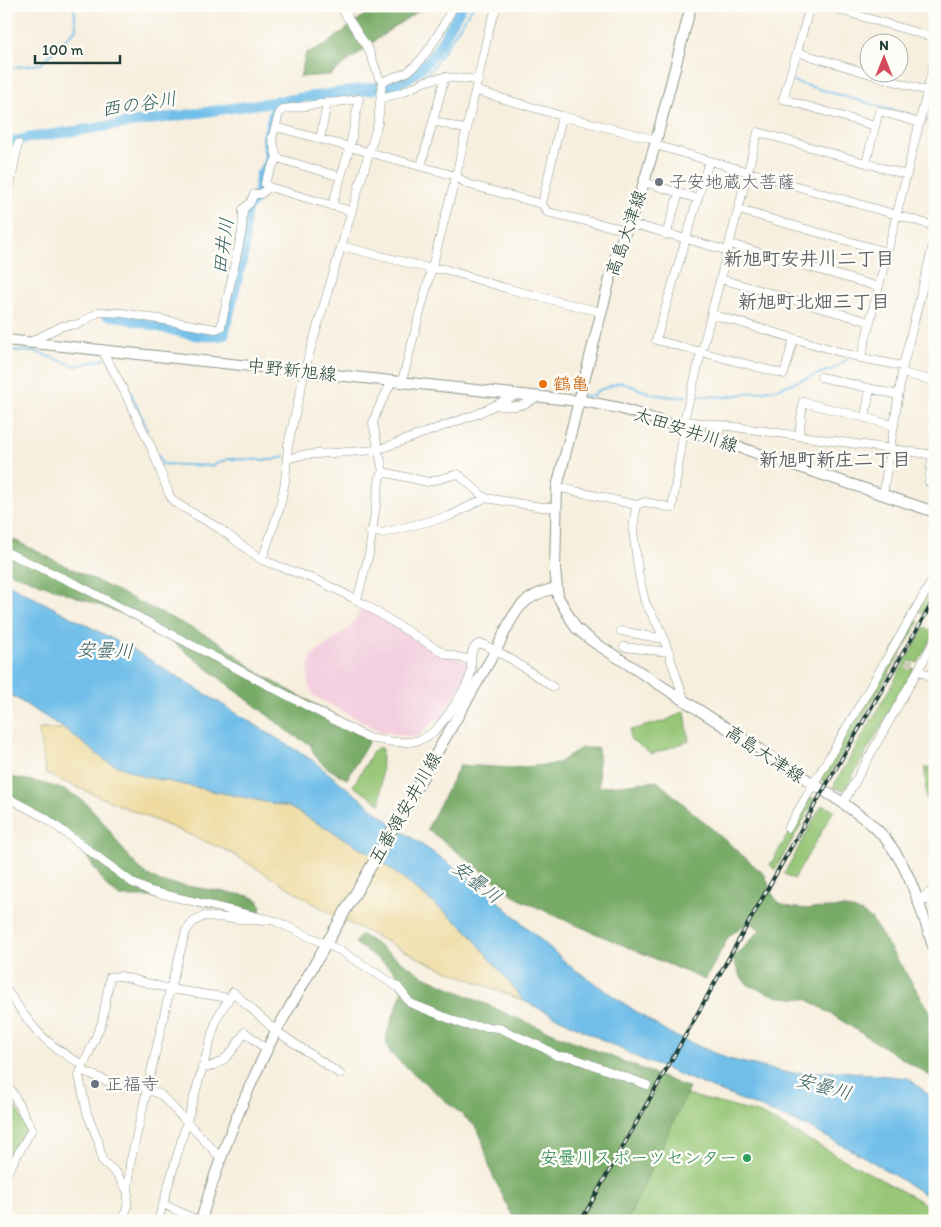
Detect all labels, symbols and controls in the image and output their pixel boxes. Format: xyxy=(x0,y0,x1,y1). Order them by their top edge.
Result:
scale bar xyxy=(35,32,120,64)
north arrow xyxy=(858,32,908,82)
text: N xyxy=(879,37,889,54)
text: 100 m xyxy=(42,41,84,59)
water label: 西の谷川 xyxy=(100,87,178,121)
place label: 子安地蔵大菩薩 xyxy=(669,171,795,193)
marker: 子安地蔵大菩薩 xyxy=(653,176,665,188)
street label: 高島大津線 xyxy=(601,187,651,279)
water label: 田井川 xyxy=(208,216,238,276)
district label: 新旭町安井川二丁目 xyxy=(723,247,895,270)
district label: 新旭町北畑三丁目 xyxy=(738,290,890,313)
street label: 中野新旭線 xyxy=(246,354,338,386)
place label: 鶴亀 xyxy=(553,373,589,395)
marker: 鶴亀 xyxy=(537,378,549,390)
street label: 太田安井川線 xyxy=(631,403,741,457)
district label: 新旭町新庄二丁目 xyxy=(759,448,911,471)
water label: 安曇川 xyxy=(76,638,134,662)
street label: 高島大津線 xyxy=(721,720,809,788)
street label: 五番領安井川線 xyxy=(364,748,446,868)
water label: 安曇川 xyxy=(447,855,507,909)
water label: 安曇川 xyxy=(793,1067,855,1105)
place label: 正福寺 xyxy=(105,1073,159,1095)
marker: 正福寺 xyxy=(89,1078,101,1090)
place label: 安曇川スポーツセンター xyxy=(540,1147,737,1169)
marker: 安曇川スポーツセンター xyxy=(741,1152,753,1164)

